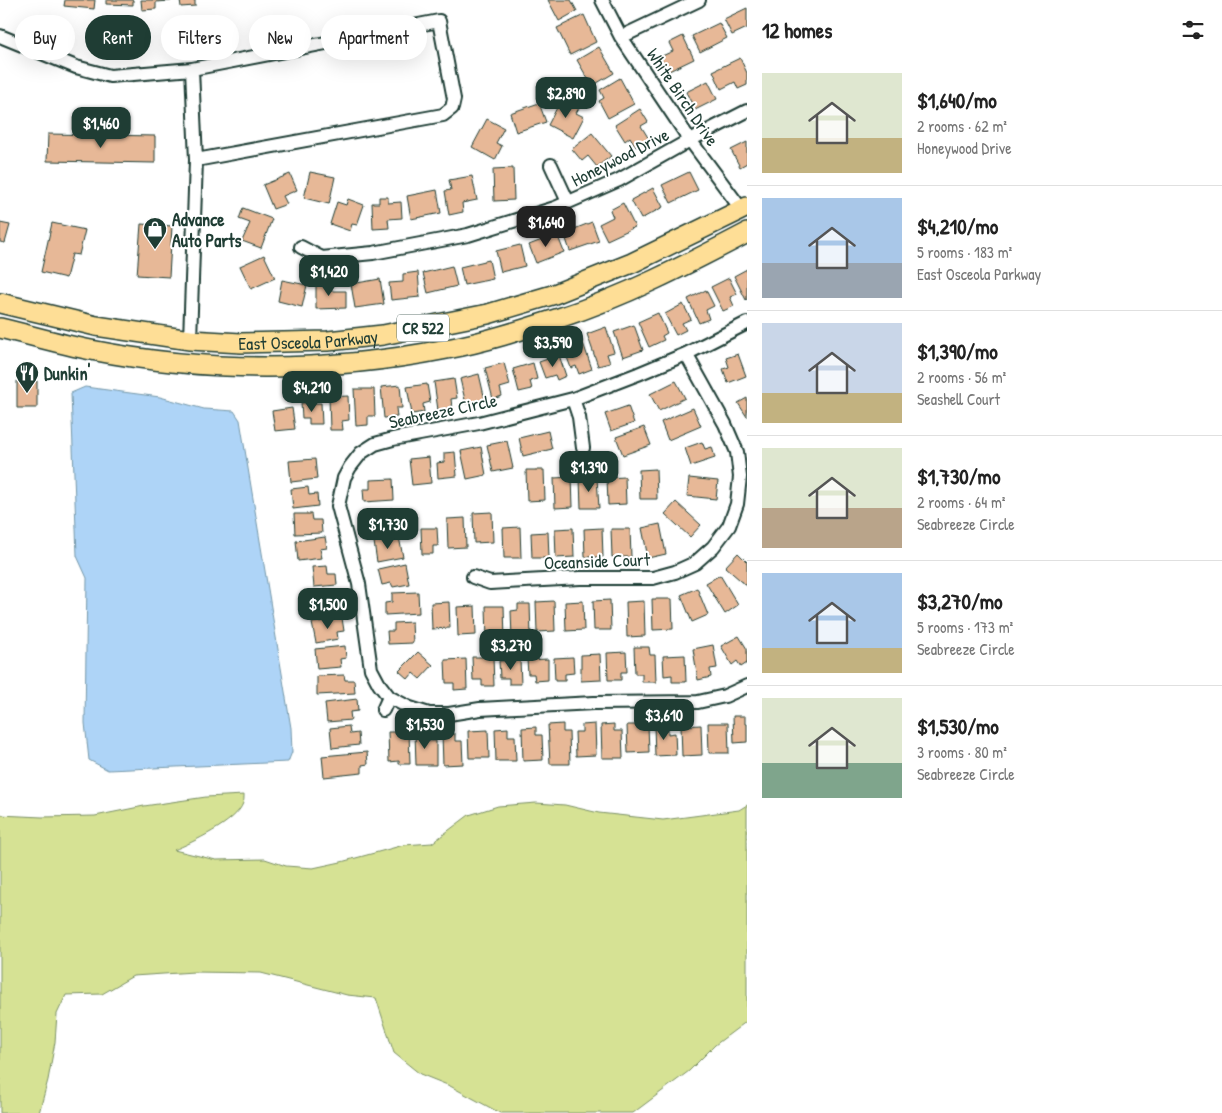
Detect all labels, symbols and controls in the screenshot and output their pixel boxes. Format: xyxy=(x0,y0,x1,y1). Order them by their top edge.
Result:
chip: Buy xyxy=(15,15,75,60)
chip: Rent xyxy=(85,15,151,60)
chip: Filters xyxy=(161,15,239,60)
chip: New xyxy=(249,15,311,60)
chip: Apartment xyxy=(321,15,427,60)
text: 12 homes xyxy=(762,16,832,45)
icon: filters xyxy=(1179,16,1207,44)
street label: White Birch Drive xyxy=(641,43,725,151)
pin: $2,890 xyxy=(525,76,607,119)
text: $2,890 xyxy=(547,82,585,104)
text: $1,640/mo xyxy=(917,86,997,115)
icon: home xyxy=(802,93,862,153)
pin: $1,460 xyxy=(60,106,142,149)
text: $1,460 xyxy=(83,112,119,134)
text: 2 rooms · 62 m² xyxy=(917,115,1007,137)
street label: Honeywood Drive xyxy=(567,122,673,192)
text: Honeywood Drive xyxy=(917,137,1012,159)
pin: $1,640 xyxy=(505,206,587,248)
place label: Advance Auto Parts xyxy=(172,207,241,253)
text: $1,640 xyxy=(528,211,564,233)
text: $4,210/mo xyxy=(917,212,998,241)
shop icon: Advance Auto Parts xyxy=(142,216,168,250)
icon: home xyxy=(802,218,862,278)
text: 5 rooms · 183 m² xyxy=(917,241,1012,263)
pin: $1,420 xyxy=(288,254,370,297)
text: $1,420 xyxy=(310,260,348,282)
text: East Osceola Parkway xyxy=(917,263,1041,285)
road number: CR 522 xyxy=(397,314,449,342)
street label: East Osceola Parkway xyxy=(238,323,380,356)
pin: $3,590 xyxy=(512,326,594,368)
text: $3,590 xyxy=(534,331,572,353)
text: $1,390/mo xyxy=(917,337,998,366)
icon: home xyxy=(802,343,862,403)
restaurant icon: Dunkin' xyxy=(14,360,40,394)
place label: Dunkin' xyxy=(44,361,91,386)
text: 2 rooms · 56 m² xyxy=(917,366,1006,388)
pin: $4,210 xyxy=(271,370,353,413)
text: $4,210 xyxy=(293,376,331,398)
street label: Seabreeze Circle xyxy=(387,387,499,435)
text: Seashell Court xyxy=(917,388,1000,410)
pin: $1,390 xyxy=(548,450,630,493)
text: $1,390 xyxy=(570,456,608,478)
text: $1,730/mo xyxy=(917,462,1000,491)
icon: home xyxy=(802,468,862,528)
text: 2 rooms · 64 m² xyxy=(917,491,1005,513)
pin: $1,730 xyxy=(347,508,429,550)
text: $1,730 xyxy=(368,513,408,535)
text: Seabreeze Circle xyxy=(917,513,1015,535)
street label: Oceanside Court xyxy=(544,547,651,575)
text: $3,270/mo xyxy=(917,587,1003,616)
pin: $1,500 xyxy=(287,588,369,630)
text: $1,500 xyxy=(309,593,347,615)
icon: home xyxy=(802,593,862,653)
text: 5 rooms · 173 m² xyxy=(917,616,1013,638)
pin: $3,270 xyxy=(470,628,552,671)
text: $3,270 xyxy=(490,634,532,656)
text: Seabreeze Circle xyxy=(917,638,1015,660)
pin: $3,610 xyxy=(623,698,705,741)
text: $3,610 xyxy=(645,704,683,726)
pin: $1,530 xyxy=(384,708,466,750)
text: $1,530/mo xyxy=(917,712,999,741)
text: $1,530 xyxy=(406,713,444,735)
icon: home xyxy=(802,718,862,778)
text: 3 rooms · 80 m² xyxy=(917,741,1007,763)
text: Seabreeze Circle xyxy=(917,763,1015,785)

